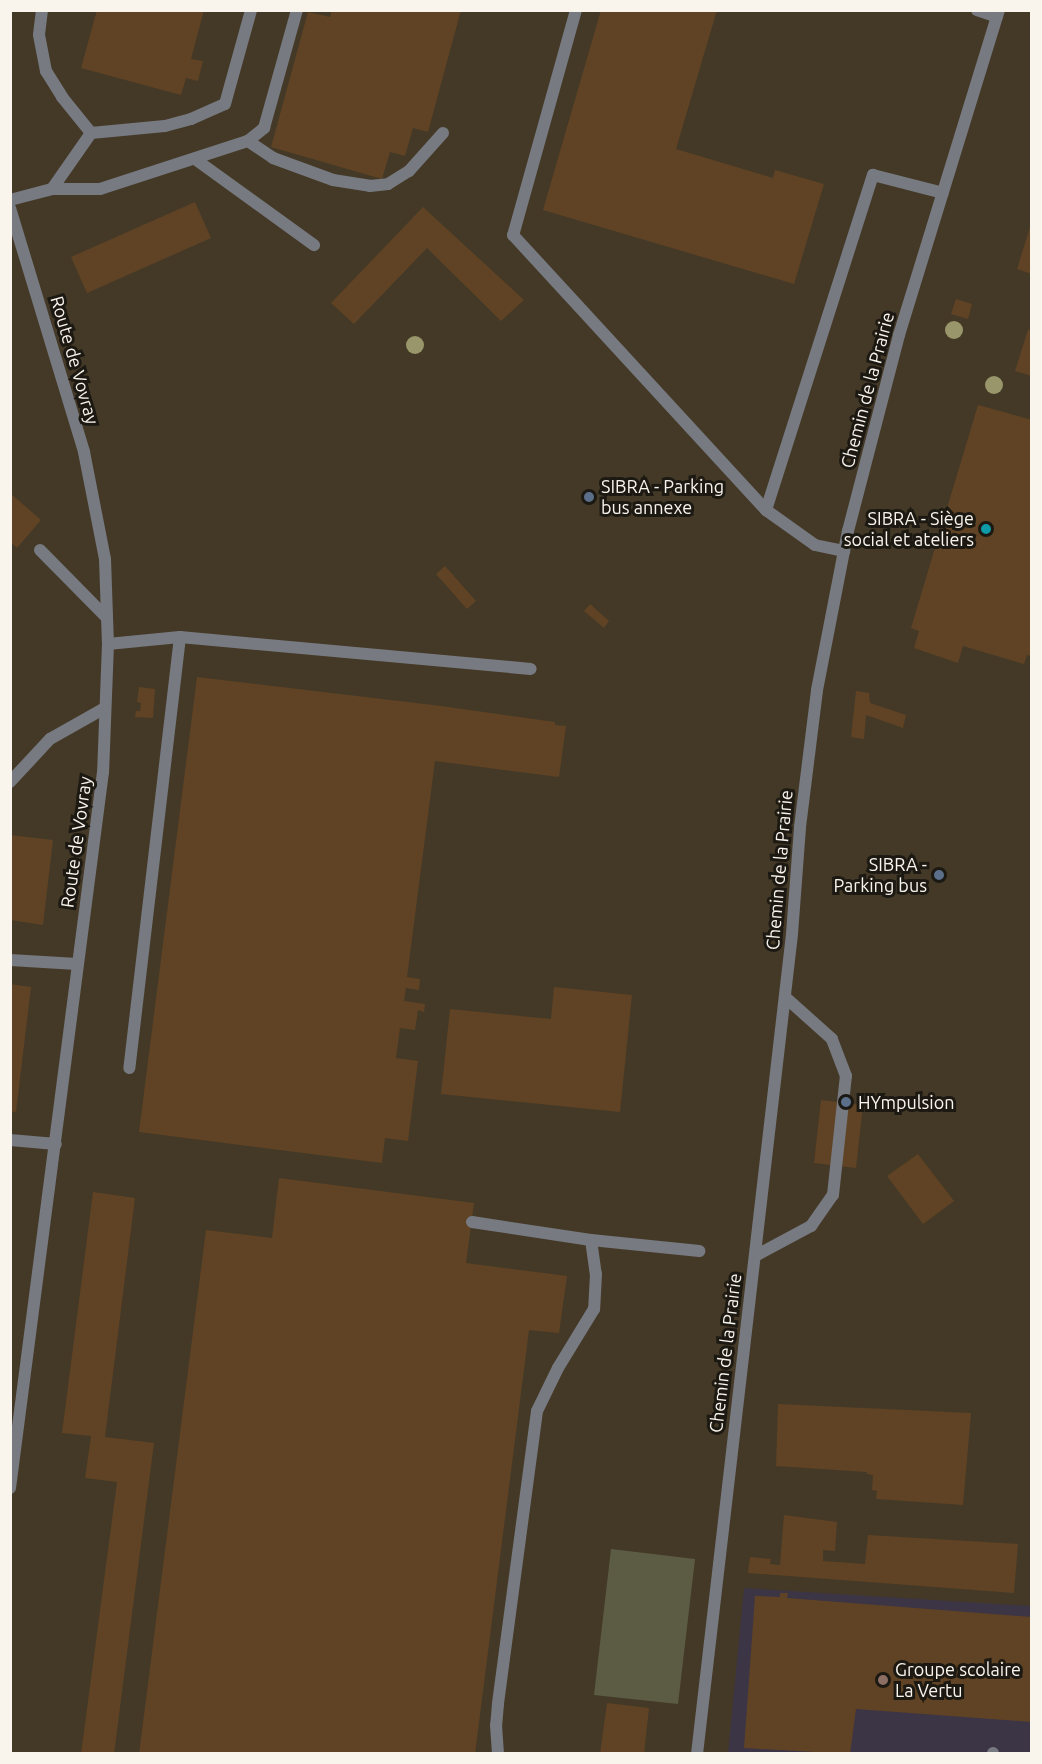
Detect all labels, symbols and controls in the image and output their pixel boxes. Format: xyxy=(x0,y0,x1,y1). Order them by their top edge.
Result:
street label: Route de Vovray xyxy=(46,293,104,427)
street label: Chemin de la Prairie xyxy=(836,310,898,470)
place label: SIBRA - Parking bus annexe xyxy=(601,476,724,518)
marker: SIBRA - Parking bus annexe xyxy=(582,490,596,504)
place label: SIBRA - Siège social et ateliers xyxy=(844,508,974,550)
marker: SIBRA - Siège social et ateliers xyxy=(979,522,993,536)
street label: Route de Vovray xyxy=(56,775,96,909)
street label: Chemin de la Prairie xyxy=(761,789,797,951)
place label: SIBRA - Parking bus xyxy=(833,854,927,896)
marker: SIBRA - Parking bus xyxy=(932,868,946,882)
place label: HYmpulsion xyxy=(858,1091,955,1113)
marker: HYmpulsion xyxy=(839,1095,853,1109)
street label: Chemin de la Prairie xyxy=(704,1272,746,1434)
place label: Groupe scolaire La Vertu xyxy=(895,1659,1021,1702)
marker: Groupe scolaire La Vertu xyxy=(876,1673,890,1687)

